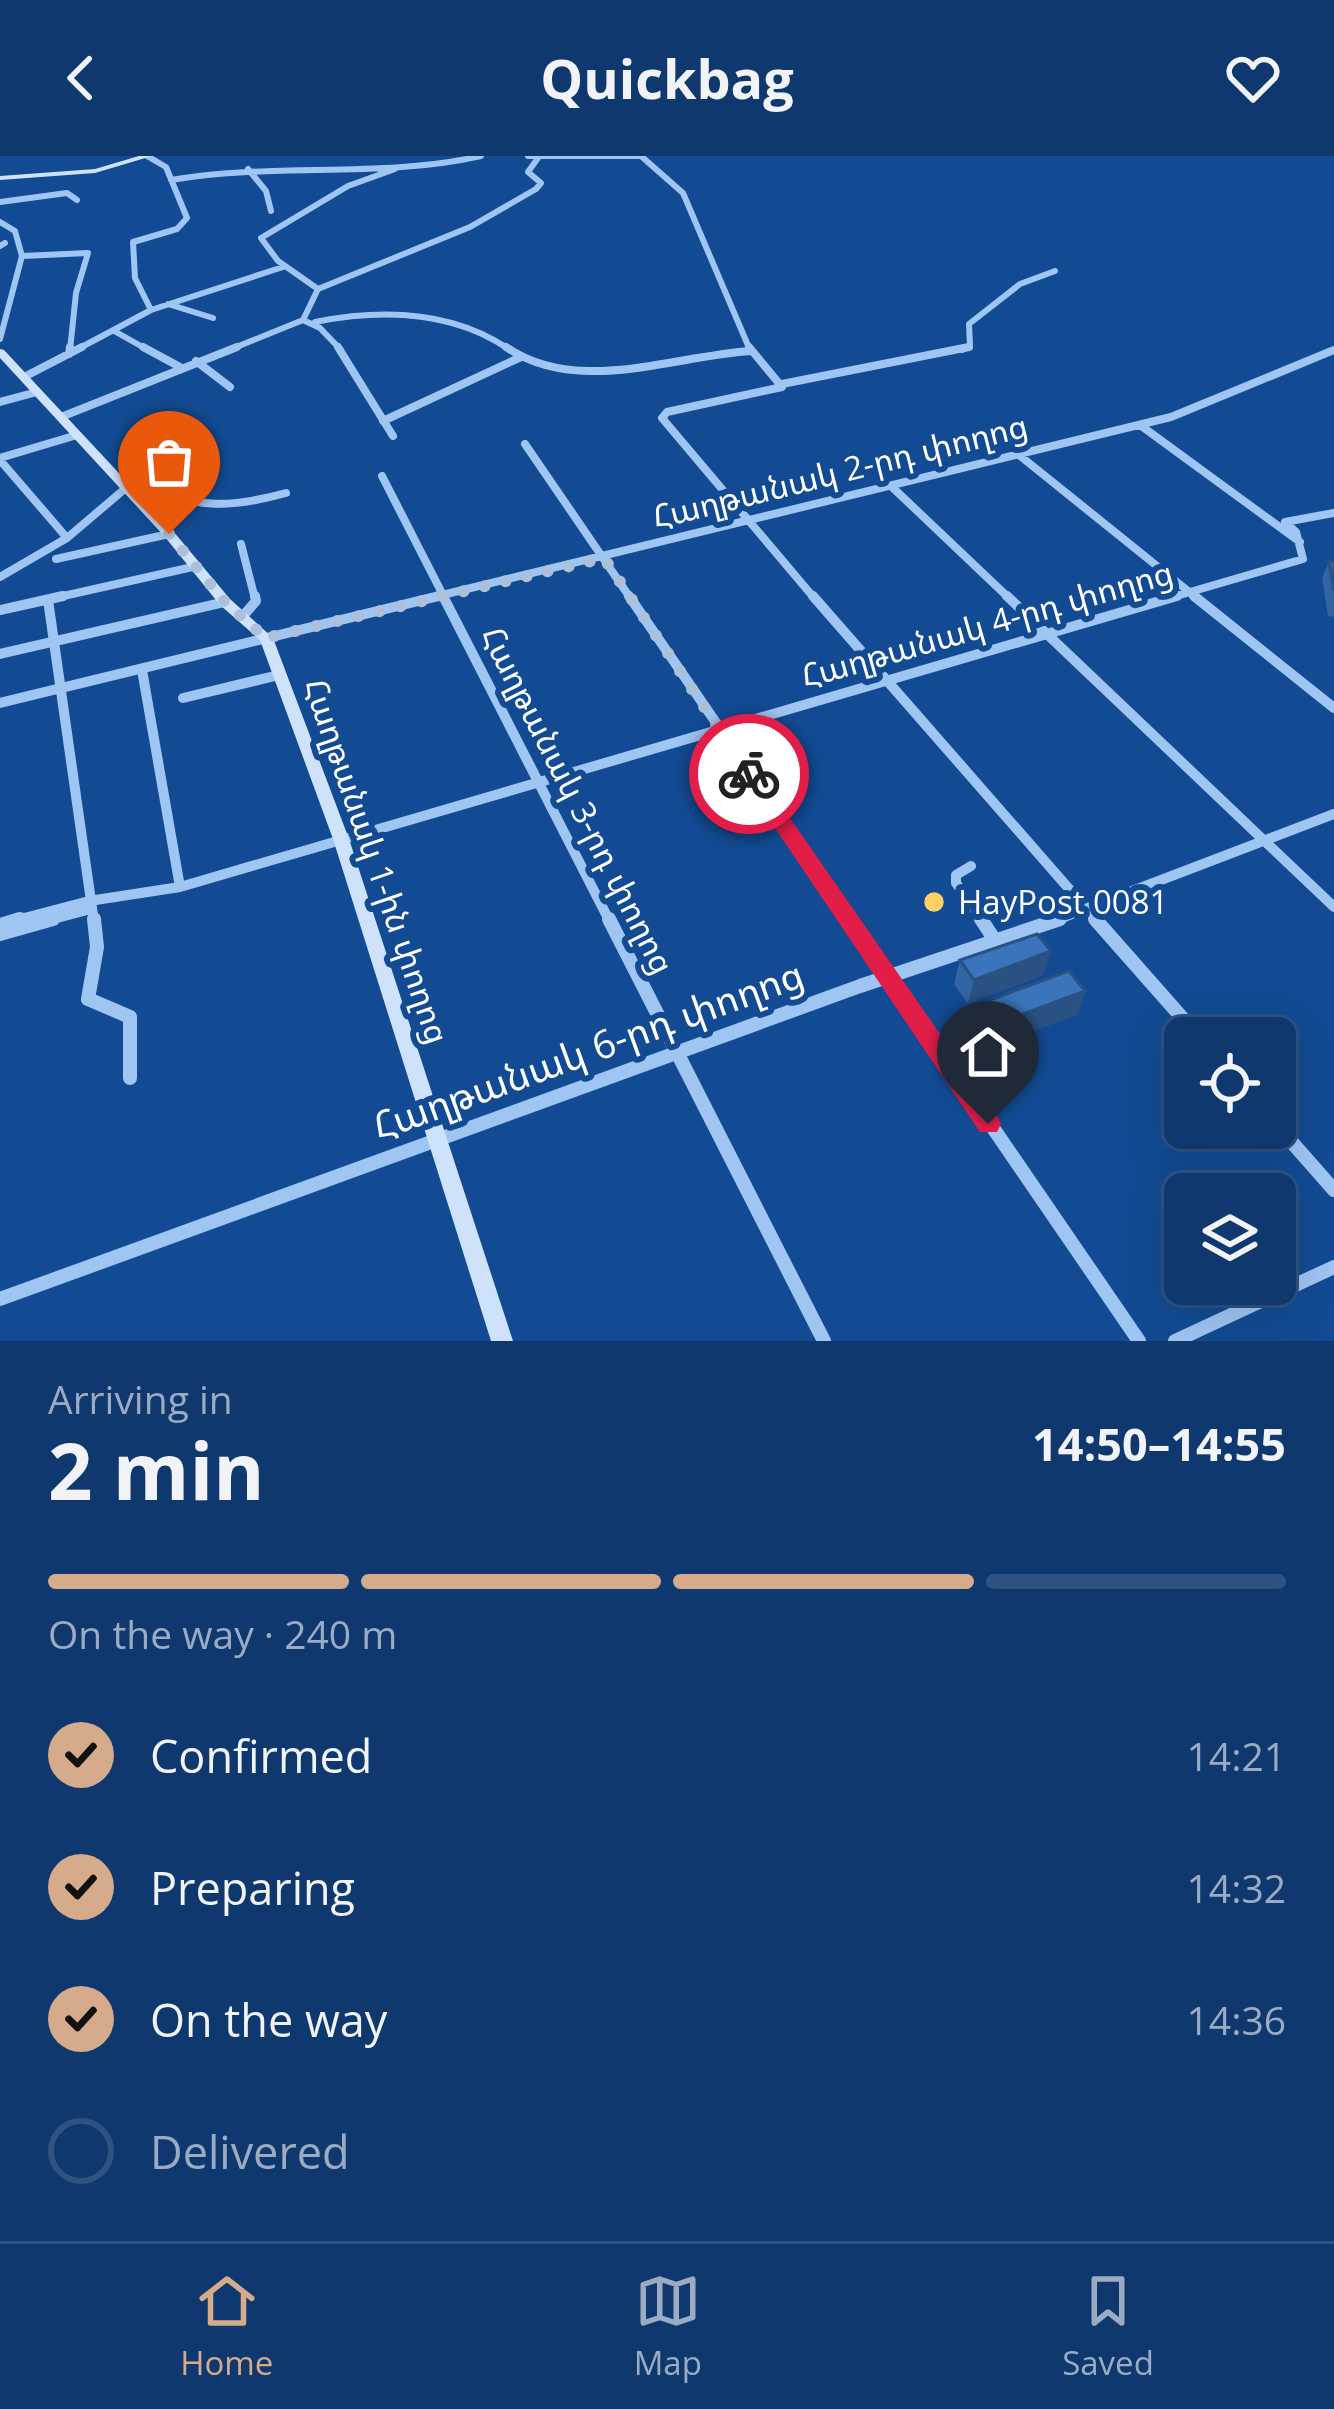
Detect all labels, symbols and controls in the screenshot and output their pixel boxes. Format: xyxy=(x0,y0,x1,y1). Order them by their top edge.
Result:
text: Quickbag xyxy=(540,41,794,115)
icon: back xyxy=(48,45,114,111)
icon: heart xyxy=(1220,45,1286,111)
street label: Հաղթանակ 2-րդ փողոց xyxy=(648,402,1032,539)
pin xyxy=(118,411,220,534)
icon: bag xyxy=(136,429,202,495)
street label: Հաղթանակ 4-րդ փողոց xyxy=(796,549,1178,698)
street label: Հաղթանակ 3-րդ փողոց xyxy=(471,618,686,982)
street label: Հաղթանակ 1-ին փողոց xyxy=(294,672,461,1050)
courier xyxy=(689,714,809,834)
icon: bike xyxy=(716,741,782,807)
place label: HayPost 0081 xyxy=(958,879,1168,924)
marker: HayPost 0081 xyxy=(921,889,947,915)
street label: Հաղթանակ 6-րդ փողոց xyxy=(365,946,810,1151)
pin xyxy=(937,1001,1039,1124)
map controls xyxy=(1164,1017,1296,1305)
button: locate xyxy=(1164,1017,1296,1149)
icon: home xyxy=(955,1019,1021,1085)
button: layers xyxy=(1164,1173,1296,1305)
text: Arriving in xyxy=(48,1372,233,1425)
text: 14:50–14:55 xyxy=(1032,1413,1286,1474)
text: 2 min xyxy=(48,1417,265,1523)
text: On the way · 240 m xyxy=(48,1607,397,1660)
icon: check xyxy=(48,1722,114,1788)
text: Confirmed xyxy=(150,1725,372,1786)
text: 14:21 xyxy=(1187,1729,1286,1782)
icon: check xyxy=(48,1854,114,1920)
text: Preparing xyxy=(150,1857,355,1918)
text: 14:32 xyxy=(1187,1861,1286,1914)
icon: check xyxy=(48,1986,114,2052)
text: On the way xyxy=(150,1989,387,2050)
text: 14:36 xyxy=(1187,1993,1286,2046)
text: Delivered xyxy=(150,2121,350,2182)
tab: Home xyxy=(180,2268,273,2385)
tab: Map xyxy=(634,2268,702,2385)
tab: Saved xyxy=(1062,2268,1154,2385)

